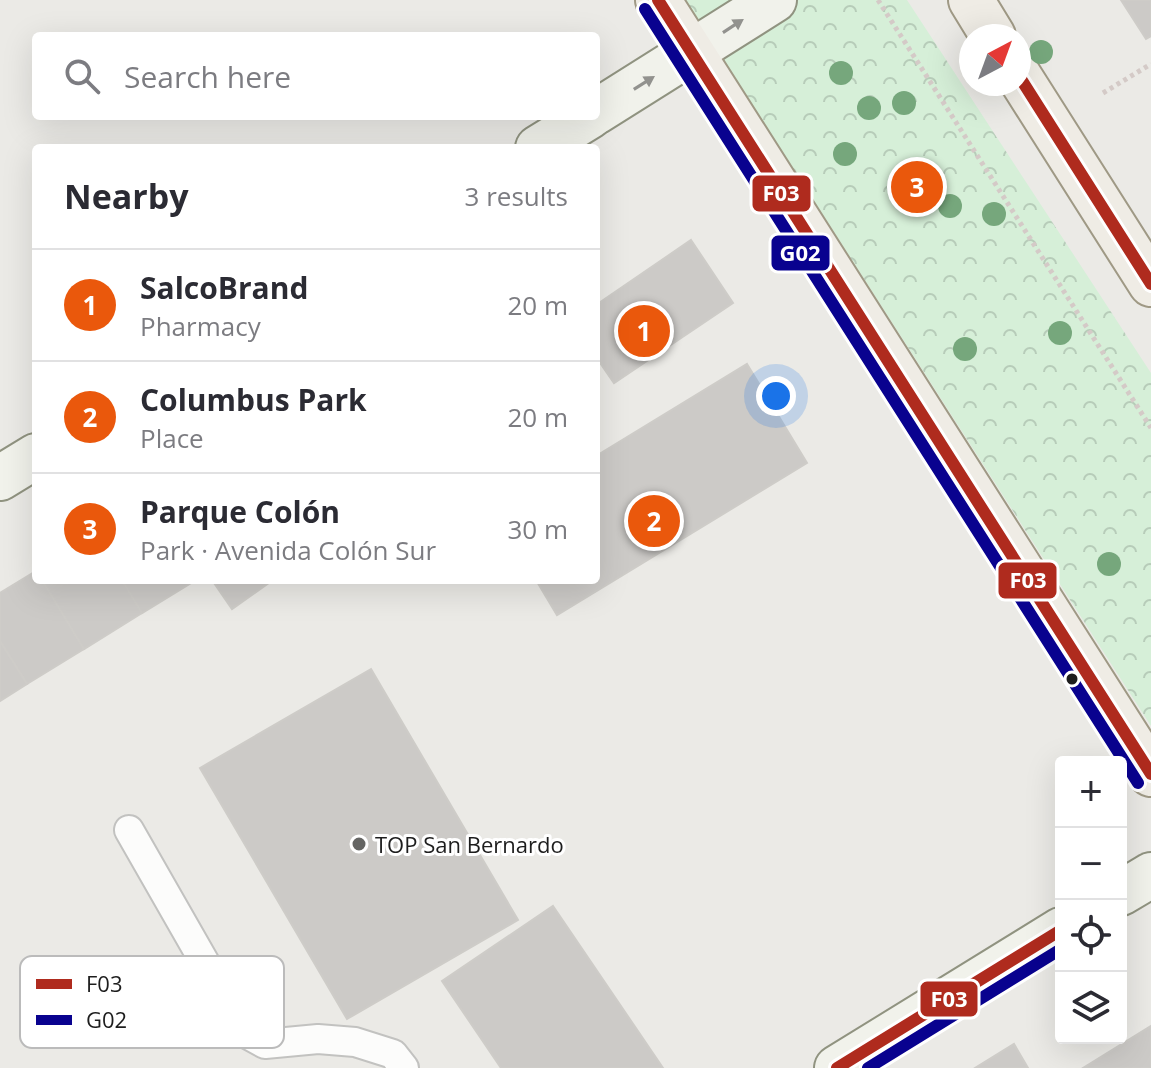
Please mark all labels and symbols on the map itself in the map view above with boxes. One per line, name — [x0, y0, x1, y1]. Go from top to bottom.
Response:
one-way arrow — [723, 19, 744, 34]
north arrow — [959, 24, 1031, 96]
one-way arrow — [633, 76, 655, 90]
pin: 3 — [891, 157, 943, 217]
line badge: F03 — [751, 174, 812, 213]
text: F03 — [762, 177, 800, 207]
line badge: G02 — [770, 234, 831, 272]
text: G02 — [779, 237, 821, 267]
pin: 1 — [618, 301, 670, 361]
your location — [756, 376, 796, 416]
pin: 2 — [628, 491, 680, 551]
line badge: F03 — [997, 561, 1058, 600]
text: F03 — [1009, 564, 1047, 594]
unlabelled marker — [1064, 671, 1080, 687]
place label: TOP San Bernardo — [375, 829, 564, 859]
marker: TOP San Bernardo — [350, 835, 368, 853]
legend — [20, 956, 284, 1048]
text: F03 — [86, 968, 123, 998]
line badge: F03 — [919, 980, 979, 1018]
text: F03 — [930, 983, 968, 1013]
text: G02 — [86, 1004, 127, 1034]

